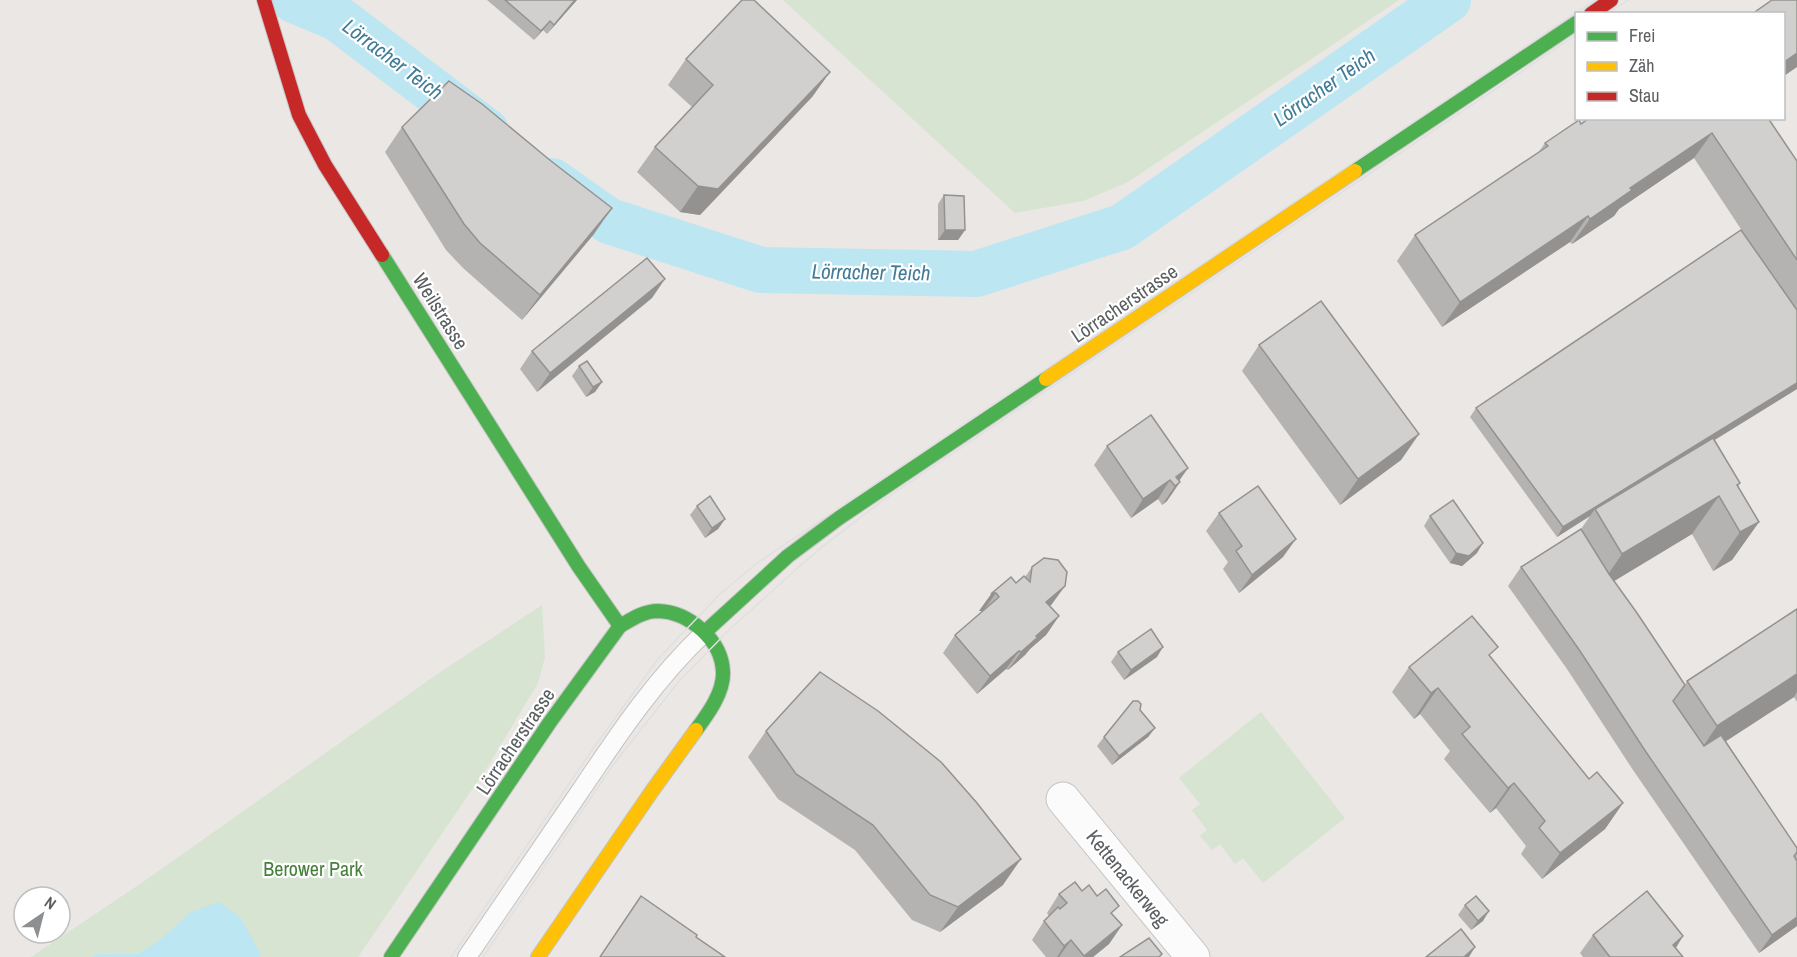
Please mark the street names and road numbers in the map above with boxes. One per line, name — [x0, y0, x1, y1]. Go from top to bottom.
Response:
street label: Lörracherstrasse — [1065, 257, 1183, 349]
street label: Weilstrasse — [407, 268, 475, 354]
street label: Lörracherstrasse — [469, 682, 561, 800]
street label: Kettenackerweg — [1081, 824, 1175, 932]

